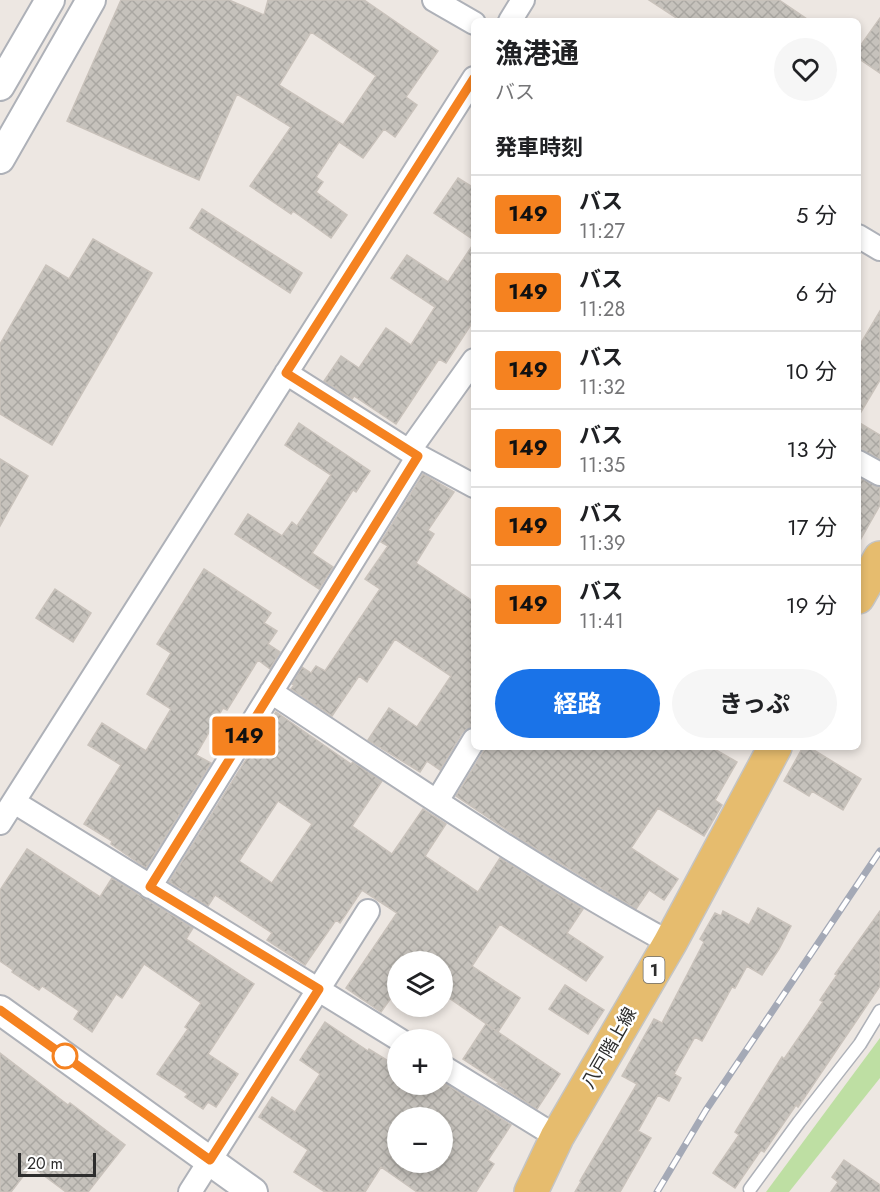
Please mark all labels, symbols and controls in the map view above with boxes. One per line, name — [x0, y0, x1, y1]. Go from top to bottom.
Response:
text: 漁港通 — [495, 33, 579, 74]
button: heart — [774, 38, 837, 101]
text: バス — [495, 78, 535, 107]
text: 発車時刻 — [495, 131, 583, 163]
text: バス — [579, 185, 623, 217]
text: 149 — [508, 199, 548, 229]
text: 5 分 — [796, 199, 837, 231]
text: 11:27 — [579, 217, 625, 246]
text: バス — [579, 263, 623, 295]
text: 149 — [508, 277, 548, 307]
text: 6 分 — [796, 277, 837, 309]
text: 11:28 — [579, 295, 625, 324]
text: バス — [579, 341, 623, 373]
text: 149 — [508, 355, 548, 385]
text: 10 分 — [785, 355, 837, 387]
text: 11:32 — [579, 373, 625, 402]
text: バス — [579, 419, 623, 451]
text: 149 — [508, 433, 548, 463]
text: 13 分 — [786, 433, 837, 465]
text: 11:35 — [579, 451, 625, 480]
text: バス — [579, 497, 623, 529]
text: 149 — [508, 511, 548, 541]
text: 17 分 — [787, 511, 837, 543]
text: 11:39 — [579, 529, 625, 558]
text: バス — [579, 575, 623, 607]
text: 149 — [508, 589, 548, 619]
text: 19 分 — [786, 589, 837, 621]
text: 11:41 — [579, 607, 624, 636]
button: 経路 — [495, 669, 660, 738]
button: きっぷ — [672, 669, 837, 738]
line badge: 149 — [210, 716, 278, 756]
text: 149 — [224, 721, 264, 751]
map controls — [387, 951, 453, 1173]
button: layers — [387, 951, 453, 1017]
road number: 1 — [644, 957, 664, 983]
street label: 八戸階上線 — [575, 1003, 643, 1093]
button: + — [387, 1029, 453, 1095]
unlabelled marker — [52, 1043, 78, 1069]
button: − — [387, 1107, 453, 1173]
scale bar — [18, 1150, 96, 1178]
text: 20 m — [27, 1152, 63, 1175]

